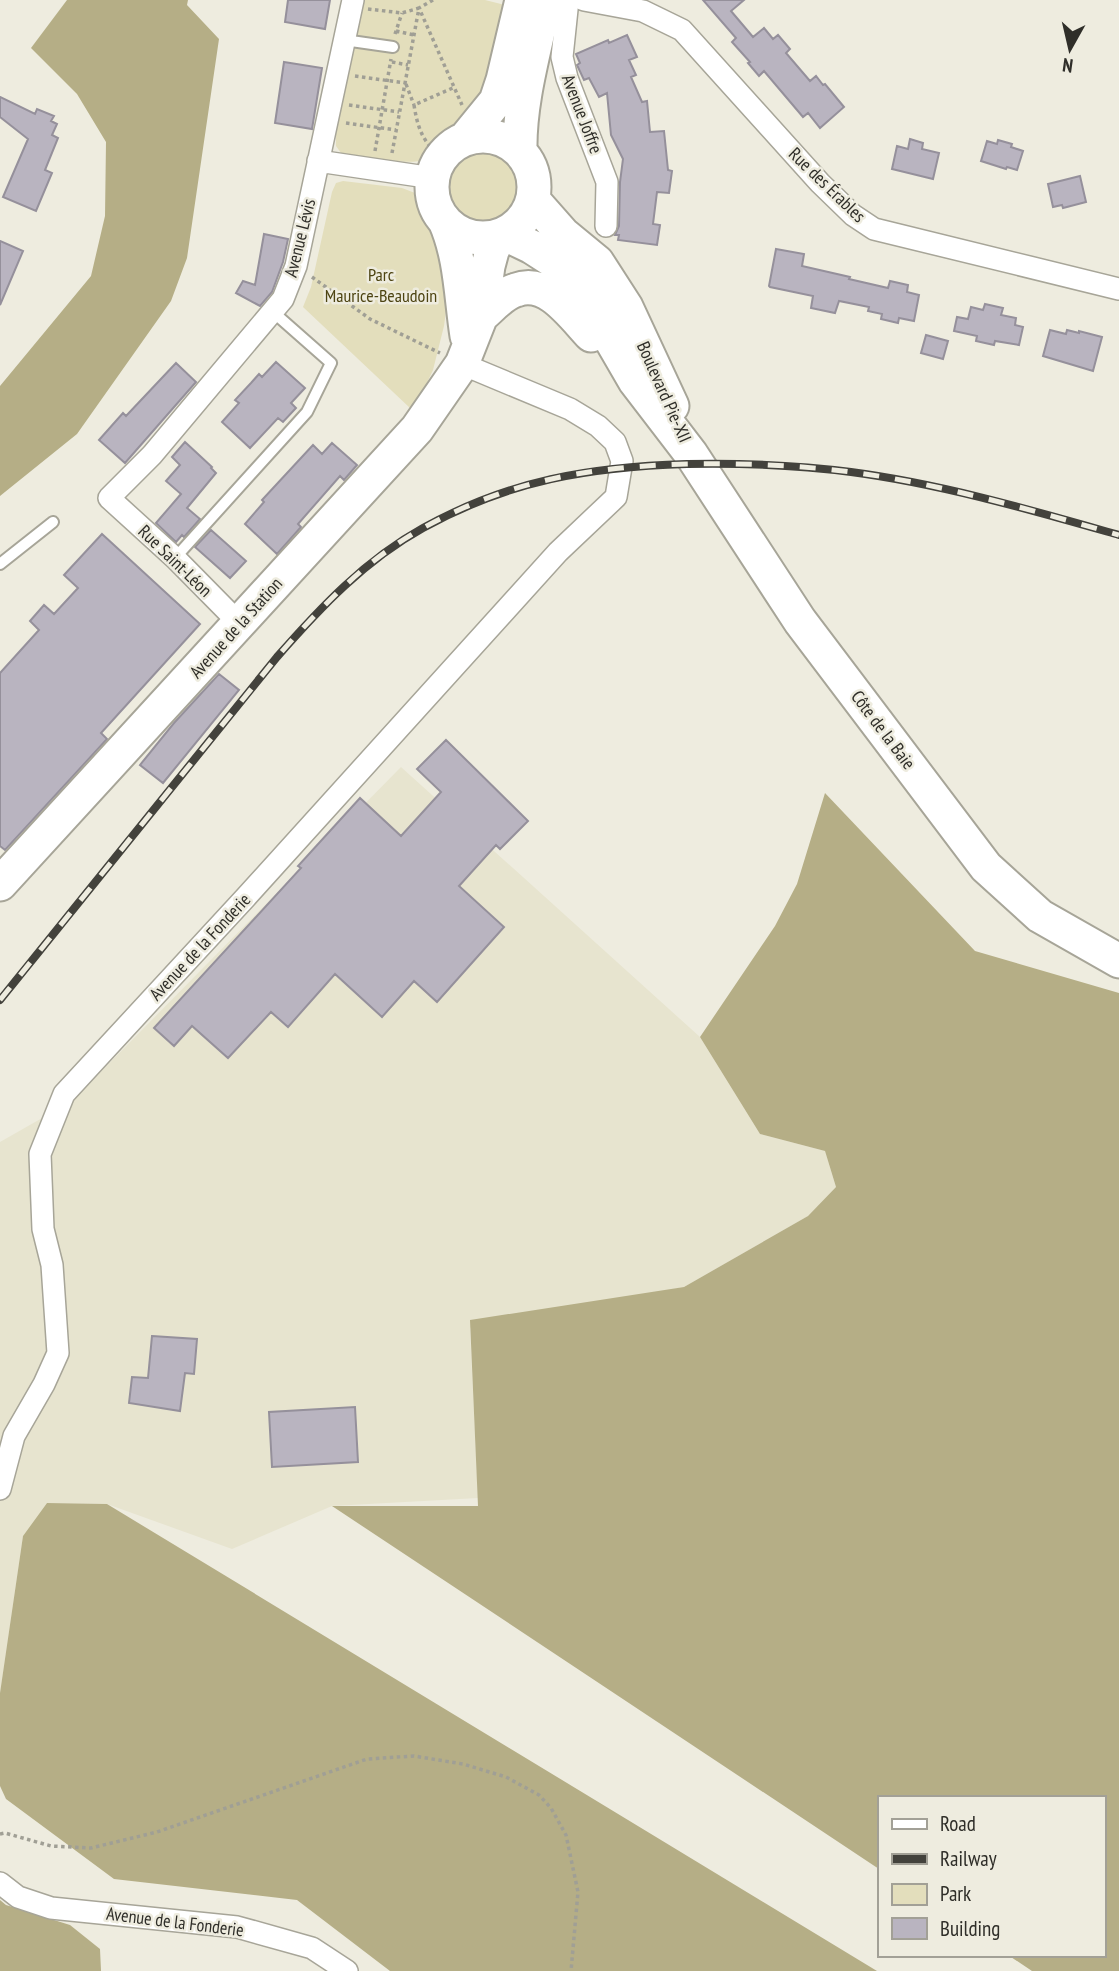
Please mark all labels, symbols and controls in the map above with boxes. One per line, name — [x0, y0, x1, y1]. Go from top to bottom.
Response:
north arrow — [1035, 14, 1105, 84]
text: N — [1061, 53, 1074, 78]
street label: Avenue Joffre — [557, 71, 608, 157]
street label: Rue des Érables — [784, 142, 871, 227]
street label: Avenue Lévis — [279, 196, 320, 280]
park label: Parc Maurice-Beaudoin — [325, 263, 437, 307]
street label: Boulevard Pie-XII — [632, 338, 697, 446]
street label: Rue Saint-Léon — [134, 520, 217, 602]
street label: Avenue de la Station — [184, 572, 287, 683]
street label: Côte de la Baie — [846, 686, 921, 774]
street label: Avenue de la Fonderie — [144, 888, 255, 1005]
legend — [878, 1796, 1105, 1957]
text: Road — [940, 1810, 976, 1837]
text: Railway — [940, 1845, 997, 1872]
text: Park — [940, 1880, 971, 1907]
street label: Avenue de la Fonderie — [105, 1902, 245, 1941]
text: Building — [940, 1915, 1000, 1942]

